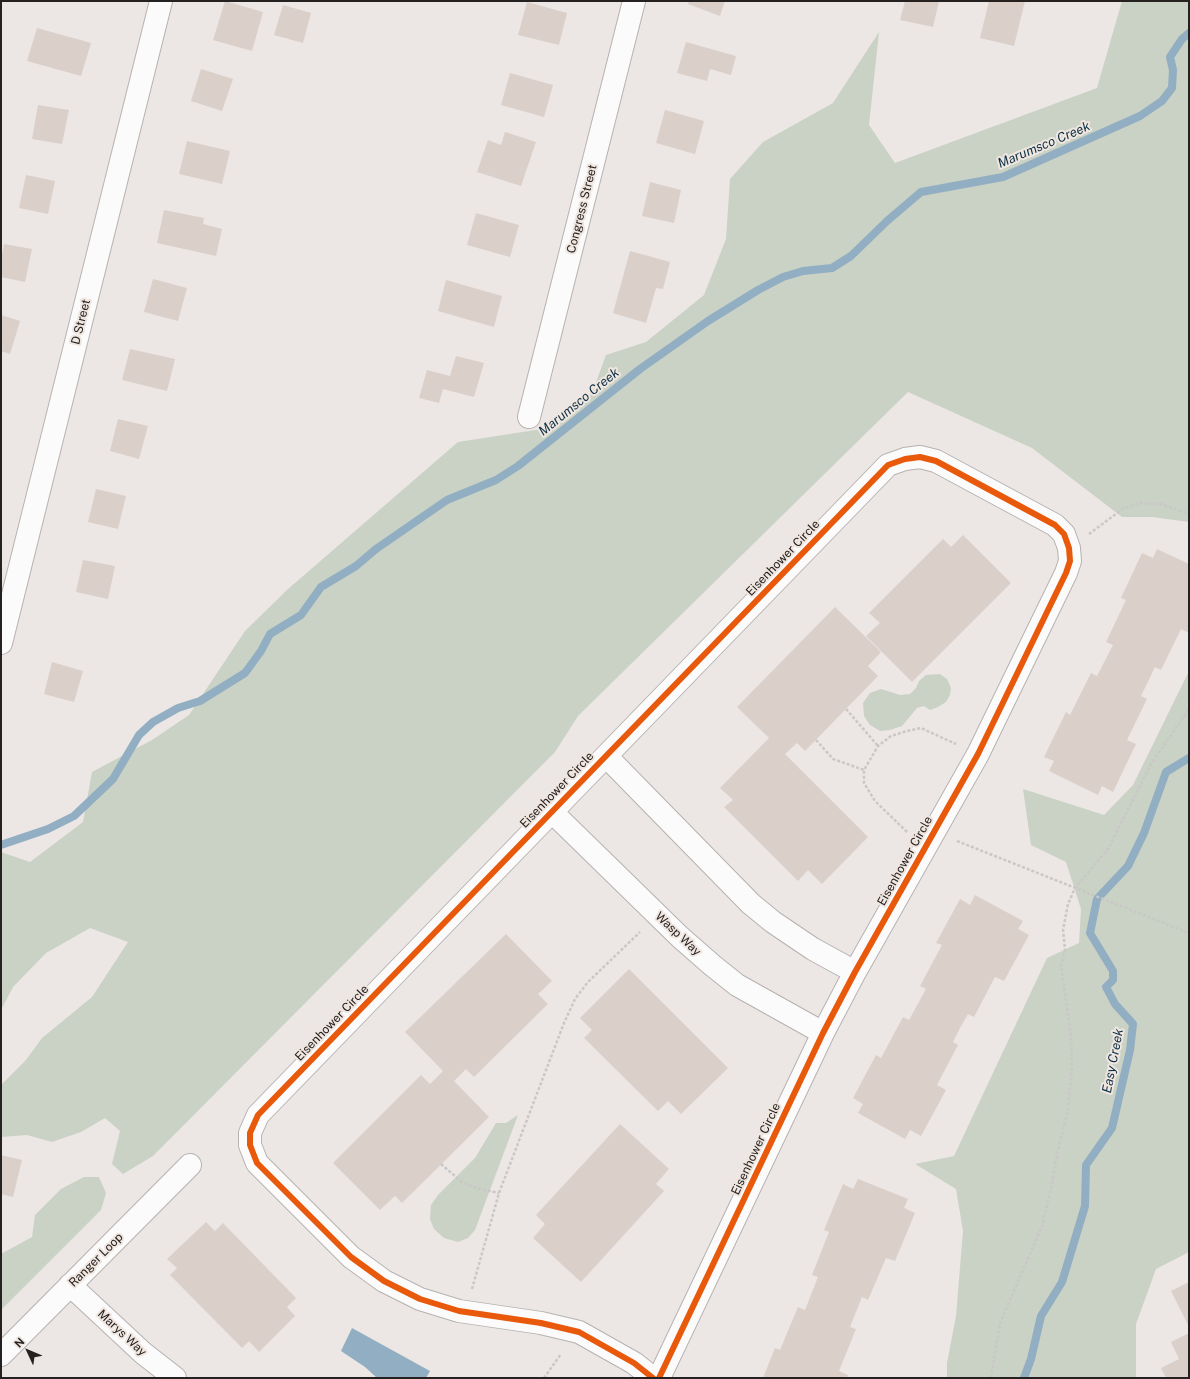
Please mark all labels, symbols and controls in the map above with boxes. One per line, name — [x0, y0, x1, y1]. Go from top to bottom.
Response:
water label: Marumsco Creek — [995, 119, 1093, 171]
street label: Congress Street — [564, 163, 600, 255]
street label: D Street — [68, 298, 94, 346]
water label: Marumsco Creek — [536, 365, 622, 439]
street label: Eisenhower Circle — [743, 517, 823, 599]
street label: Eisenhower Circle — [517, 749, 597, 831]
street label: Eisenhower Circle — [875, 814, 935, 908]
street label: Wasp Way — [652, 909, 704, 959]
street label: Eisenhower Circle — [292, 982, 372, 1064]
water label: Easy Creek — [1099, 1027, 1127, 1095]
street label: Eisenhower Circle — [728, 1101, 784, 1197]
street label: Ranger Loop — [66, 1230, 126, 1290]
street label: Marys Way — [95, 1307, 149, 1359]
north arrow — [8, 1331, 48, 1371]
text: N — [12, 1335, 27, 1350]

